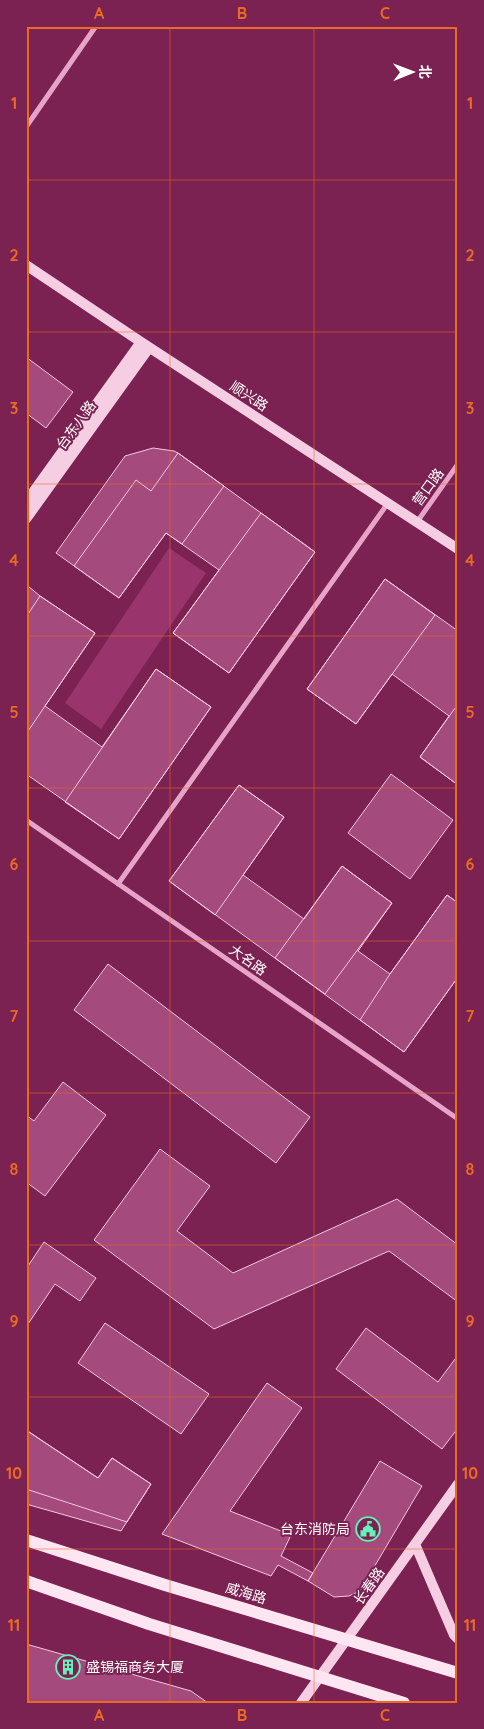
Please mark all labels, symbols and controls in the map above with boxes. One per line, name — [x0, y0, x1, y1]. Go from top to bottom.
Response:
text: A — [94, 3, 105, 23]
text: B — [237, 3, 247, 23]
text: C — [380, 3, 390, 23]
north arrow — [386, 48, 436, 98]
text: 北 — [416, 65, 434, 79]
text: 1 — [11, 93, 17, 113]
text: 1 — [467, 93, 473, 113]
text: 2 — [9, 245, 19, 265]
text: 2 — [465, 245, 475, 265]
street label: 顺兴路 — [226, 377, 272, 415]
street label: 台东八路 — [52, 397, 100, 453]
text: 3 — [10, 398, 18, 418]
text: 3 — [466, 398, 474, 418]
street label: 营口路 — [408, 465, 448, 509]
text: 4 — [9, 550, 19, 570]
text: 4 — [465, 550, 475, 570]
text: 5 — [9, 702, 19, 722]
text: 5 — [465, 702, 475, 722]
text: 6 — [10, 854, 19, 874]
text: 6 — [466, 854, 475, 874]
street label: 大名路 — [226, 941, 270, 979]
text: 7 — [10, 1006, 19, 1026]
text: 7 — [466, 1006, 475, 1026]
text: 8 — [10, 1159, 19, 1179]
text: 8 — [466, 1159, 475, 1179]
text: 9 — [9, 1311, 19, 1331]
text: 9 — [465, 1311, 475, 1331]
text: 10 — [6, 1463, 22, 1483]
text: 10 — [462, 1463, 478, 1483]
public building icon: 台东消防局 — [355, 1516, 381, 1542]
place label: 台东消防局 — [280, 1520, 350, 1538]
street label: 长春路 — [350, 1564, 388, 1608]
street label: 威海路 — [223, 1578, 269, 1608]
text: 11 — [8, 1615, 20, 1635]
text: 11 — [464, 1615, 476, 1635]
building icon: 盛锡福商务大厦 — [55, 1654, 81, 1680]
place label: 盛锡福商务大厦 — [86, 1658, 184, 1676]
text: A — [94, 1705, 105, 1725]
text: B — [237, 1705, 247, 1725]
text: C — [380, 1705, 390, 1725]

